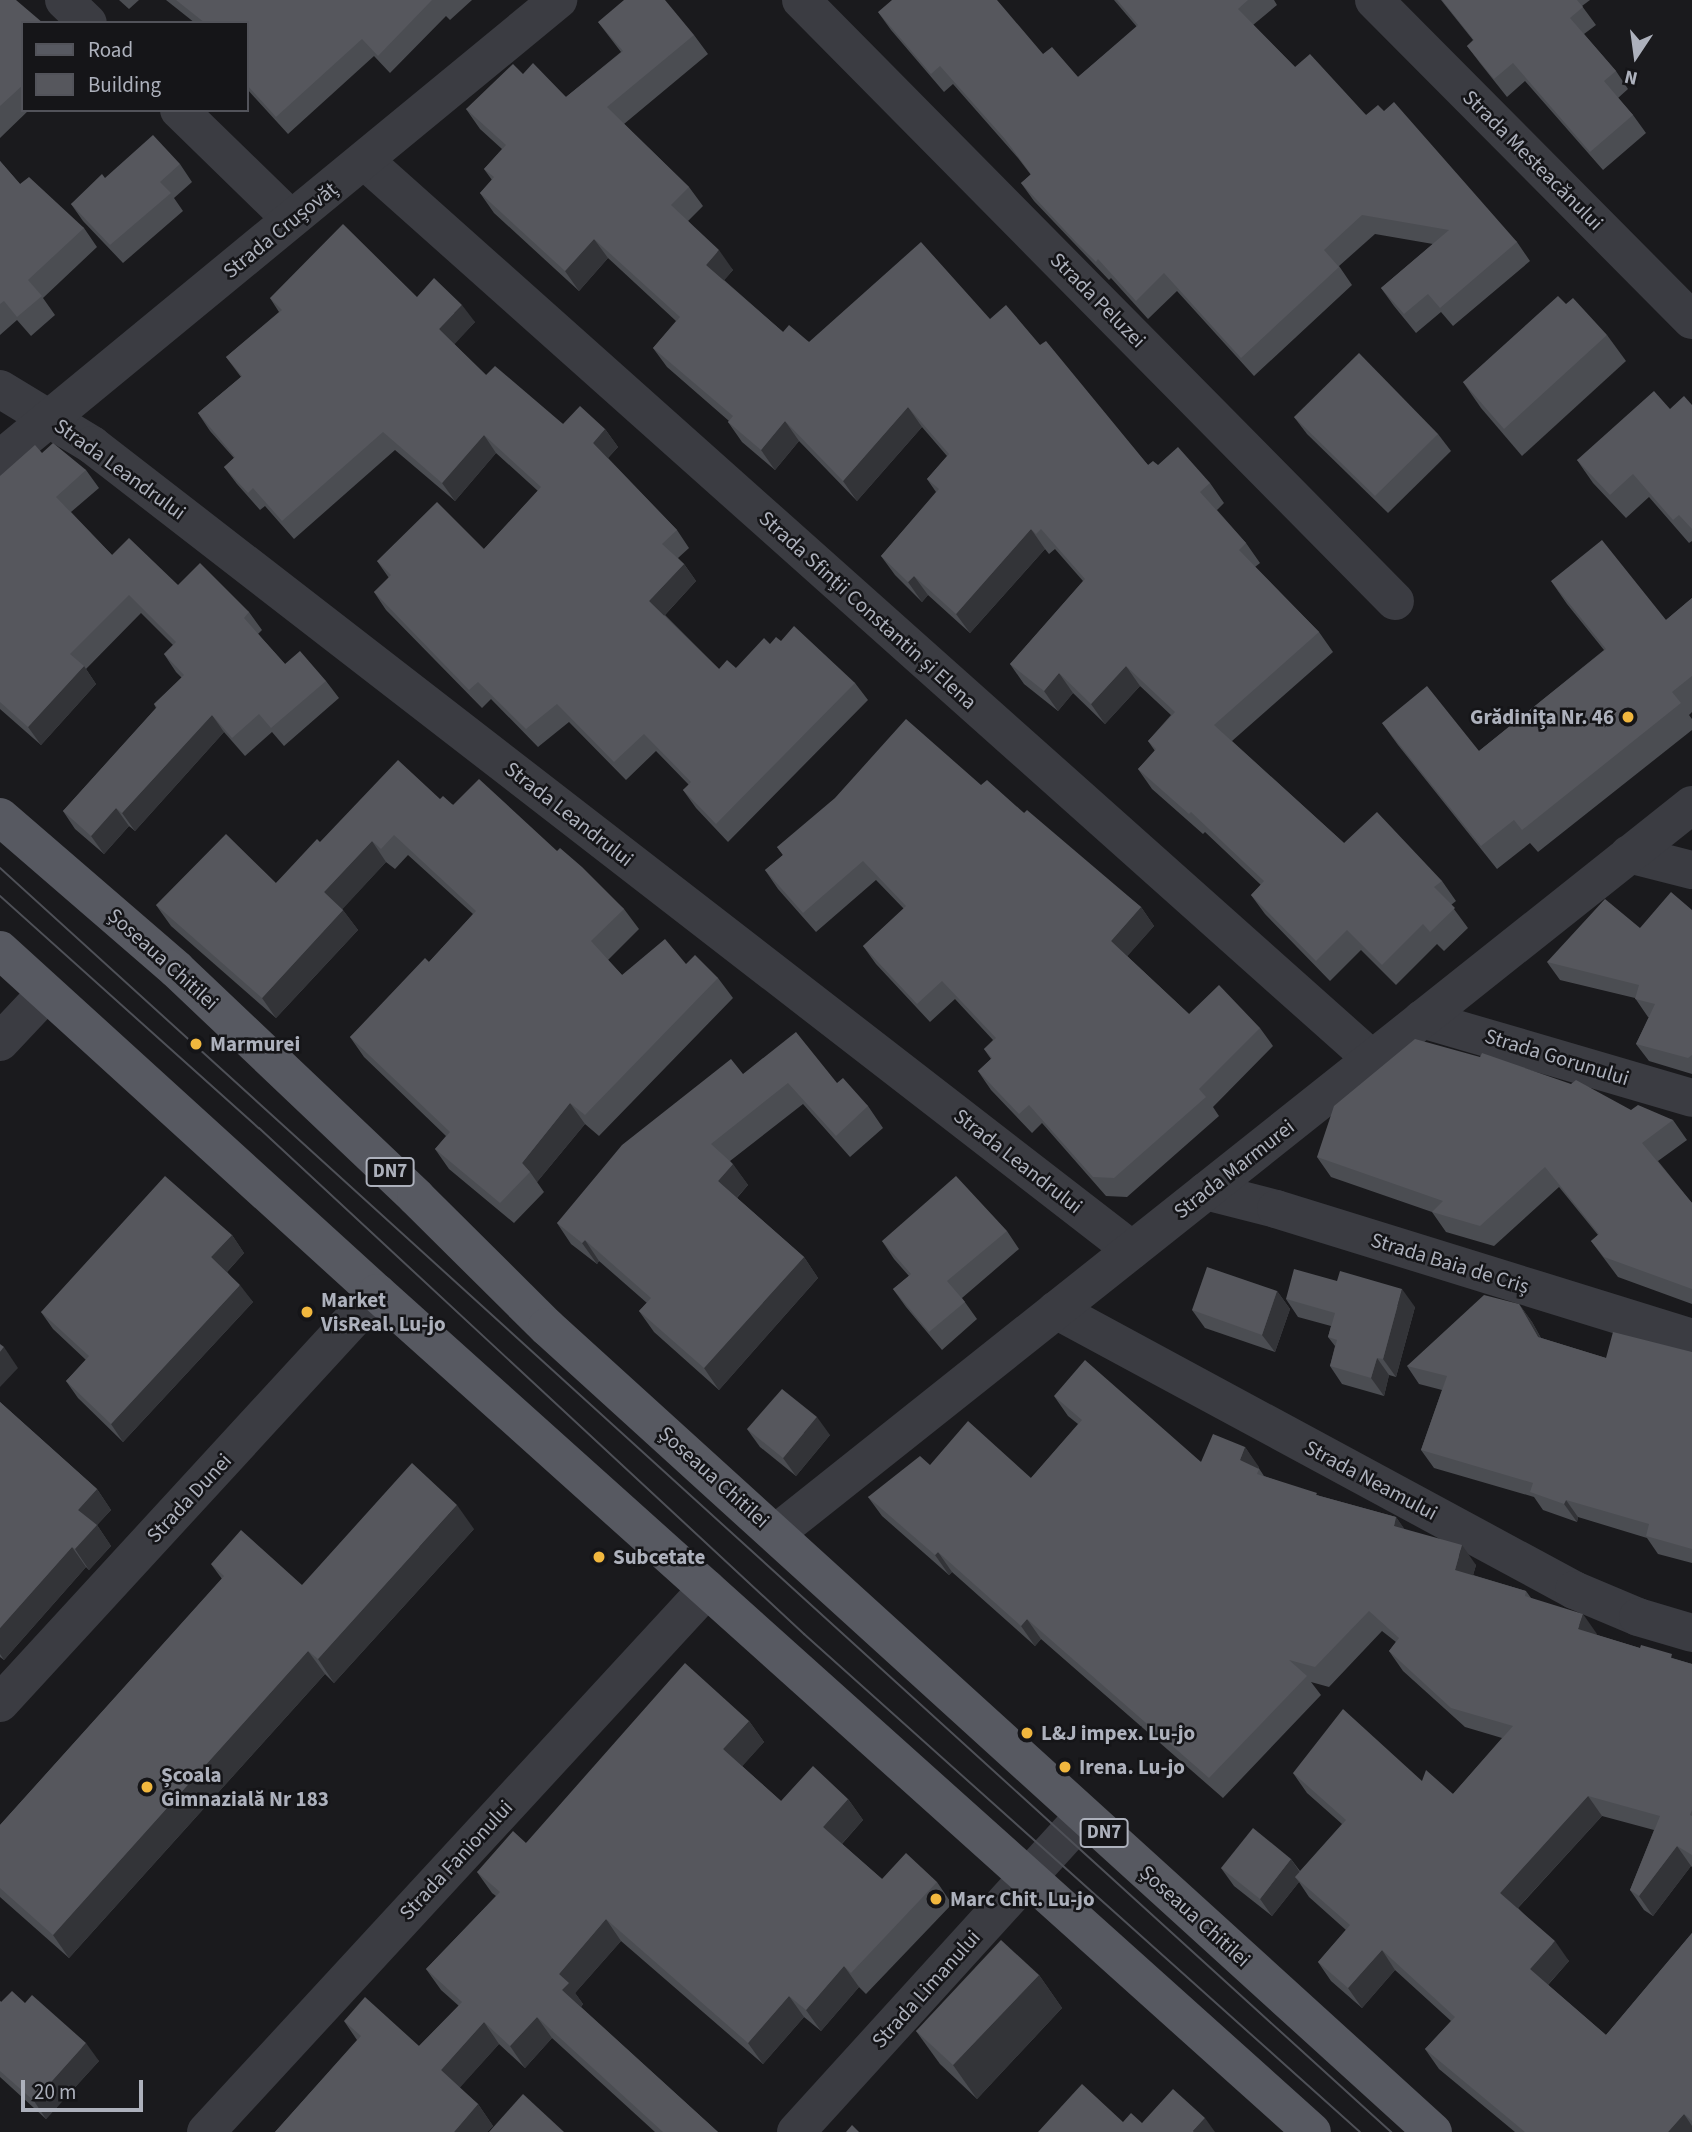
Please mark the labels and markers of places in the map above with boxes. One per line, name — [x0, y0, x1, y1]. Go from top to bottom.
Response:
place label: Grădinița Nr. 46 — [1470, 704, 1614, 730]
marker: Grădinița Nr. 46 — [1620, 709, 1636, 725]
place label: Marmurei — [210, 1031, 300, 1057]
marker: Marmurei — [188, 1036, 204, 1052]
place label: Market VisReal. Lu-jo — [321, 1287, 446, 1337]
marker: Market VisReal. Lu-jo — [299, 1304, 315, 1320]
place label: Subcetate — [613, 1544, 705, 1570]
marker: Subcetate — [591, 1549, 607, 1565]
place label: L&J impex. Lu-jo — [1041, 1720, 1195, 1746]
marker: L&J impex. Lu-jo — [1019, 1725, 1035, 1741]
place label: Irena. Lu-jo — [1079, 1754, 1185, 1780]
marker: Irena. Lu-jo — [1057, 1759, 1073, 1775]
place label: Școala Gimnazială Nr 183 — [161, 1762, 329, 1812]
marker: Școala Gimnazială Nr 183 — [139, 1779, 155, 1795]
place label: Marc Chit. Lu-jo — [950, 1886, 1095, 1912]
marker: Marc Chit. Lu-jo — [928, 1891, 944, 1907]

